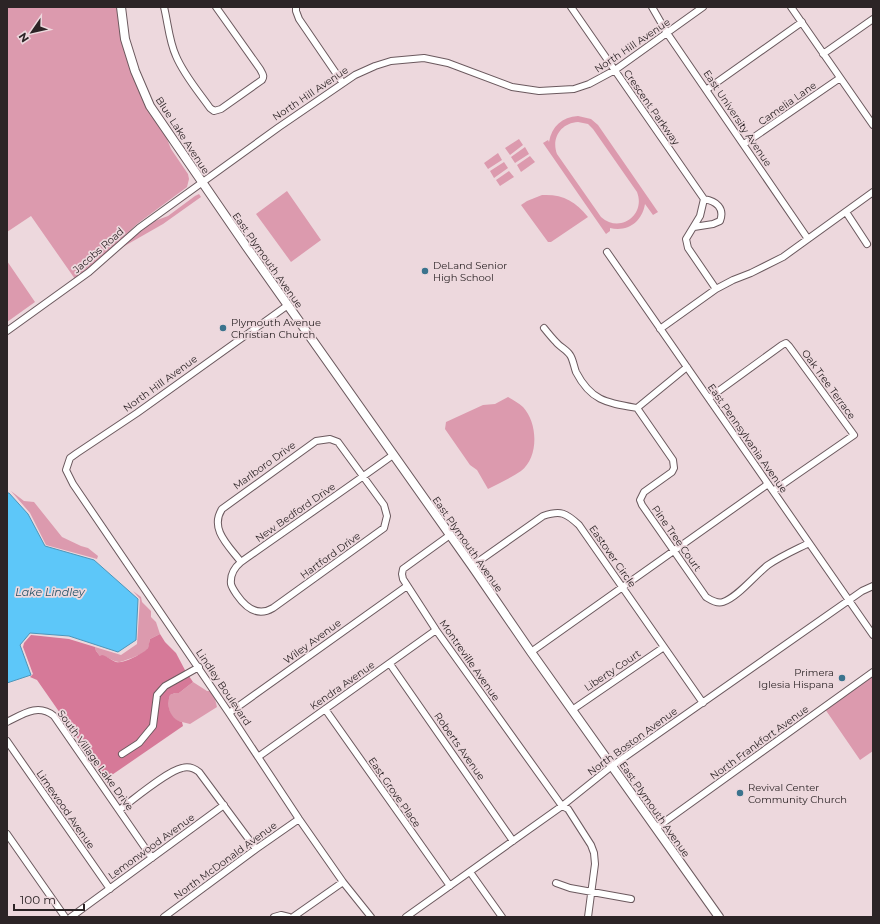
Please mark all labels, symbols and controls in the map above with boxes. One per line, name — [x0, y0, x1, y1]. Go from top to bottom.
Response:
north arrow — [12, 12, 52, 52]
street label: North Hill Avenue — [592, 15, 673, 76]
text: N — [15, 30, 32, 45]
street label: North Hill Avenue — [270, 63, 351, 124]
street label: Crescent Parkway — [621, 67, 683, 148]
street label: East University Avenue — [700, 68, 775, 169]
street label: Camelia Lane — [756, 79, 819, 128]
street label: Blue Lake Avenue — [153, 94, 212, 176]
street label: East Plymouth Avenue — [230, 210, 306, 311]
street label: Jacobs Road — [69, 225, 126, 277]
place label: DeLand Senior High School — [433, 259, 507, 284]
marker: DeLand Senior High School — [420, 266, 430, 276]
place label: Plymouth Avenue Christian Church — [231, 316, 321, 341]
marker: Plymouth Avenue Christian Church — [218, 323, 228, 333]
street label: Oak Tree Terrace — [799, 347, 858, 422]
street label: North Hill Avenue — [121, 352, 200, 415]
street label: East Pennsylvania Avenue — [705, 381, 790, 495]
street label: Marlboro Drive — [231, 438, 298, 492]
street label: New Bedford Drive — [253, 480, 338, 545]
street label: East Plymouth Avenue — [430, 494, 506, 595]
street label: Pine Tree Court — [649, 503, 704, 574]
street label: Eastover Circle — [586, 523, 639, 590]
street label: Hartford Drive — [298, 529, 363, 582]
water label: Lake Lindley — [15, 585, 86, 599]
street label: Wiley Avenue — [281, 616, 344, 667]
street label: Montreville Avenue — [437, 617, 503, 703]
street label: Lindley Boulevard — [193, 646, 254, 728]
street label: Liberty Court — [582, 647, 643, 694]
street label: Kendra Avenue — [307, 658, 377, 713]
place label: Primera Iglesia Hispana — [758, 666, 834, 691]
marker: Primera Iglesia Hispana — [837, 673, 847, 683]
street label: North Frankfort Avenue — [707, 702, 811, 783]
street label: North Boston Avenue — [585, 704, 680, 778]
street label: South Village Lake Drive — [55, 707, 136, 813]
street label: Roberts Avenue — [431, 710, 488, 783]
street label: East Grove Place — [365, 755, 424, 830]
street label: East Plymouth Avenue — [617, 759, 693, 860]
street label: Limewood Avenue — [33, 767, 98, 851]
place label: Revival Center Community Church — [748, 781, 847, 806]
marker: Revival Center Community Church — [735, 788, 745, 798]
street label: Lemonwood Avenue — [106, 811, 197, 882]
street label: North McDonald Avenue — [171, 819, 279, 902]
scale bar — [14, 886, 84, 912]
text: 100 m — [20, 892, 56, 907]

